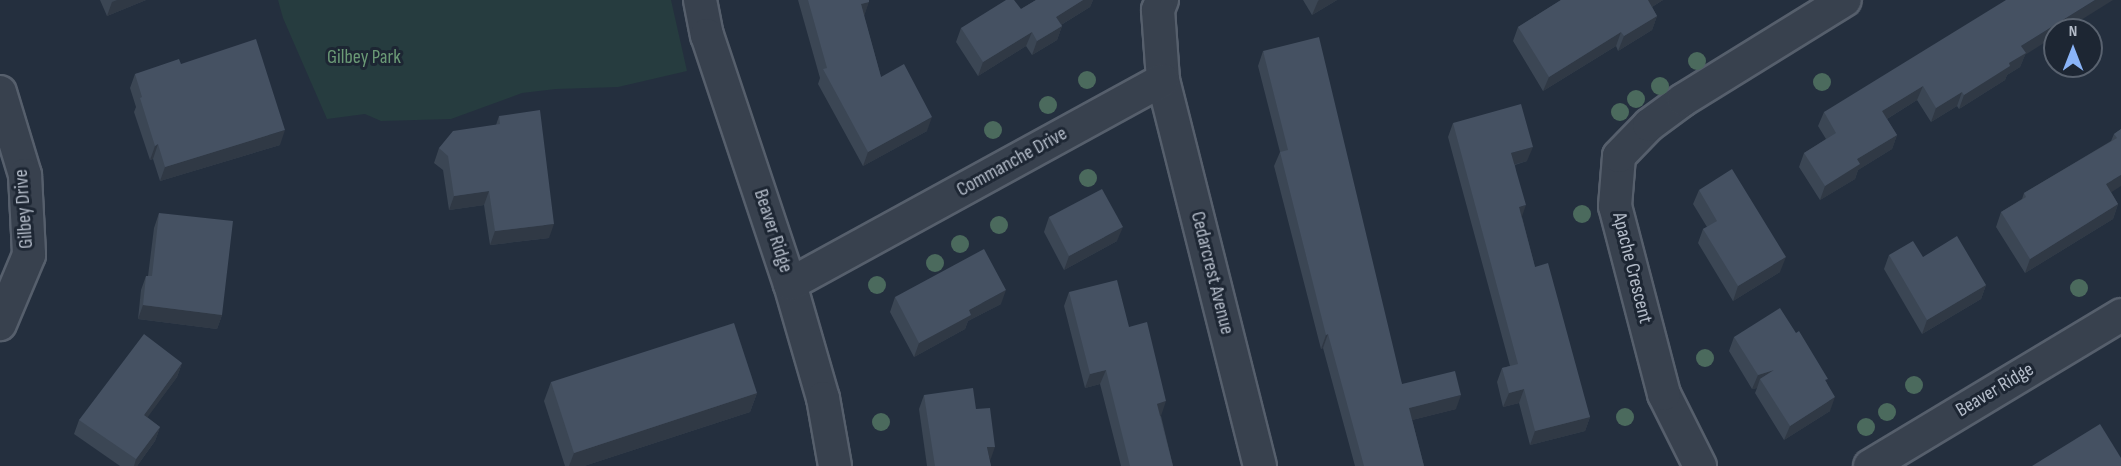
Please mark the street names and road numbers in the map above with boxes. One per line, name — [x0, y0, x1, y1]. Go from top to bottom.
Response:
street label: Commanche Drive — [953, 122, 1071, 202]
street label: Gilbey Drive — [9, 169, 39, 249]
street label: Beaver Ridge — [748, 186, 798, 276]
street label: Cedarcrest Avenue — [1185, 209, 1239, 337]
street label: Apache Crescent — [1607, 210, 1657, 326]
street label: Beaver Ridge — [1952, 357, 2038, 423]

